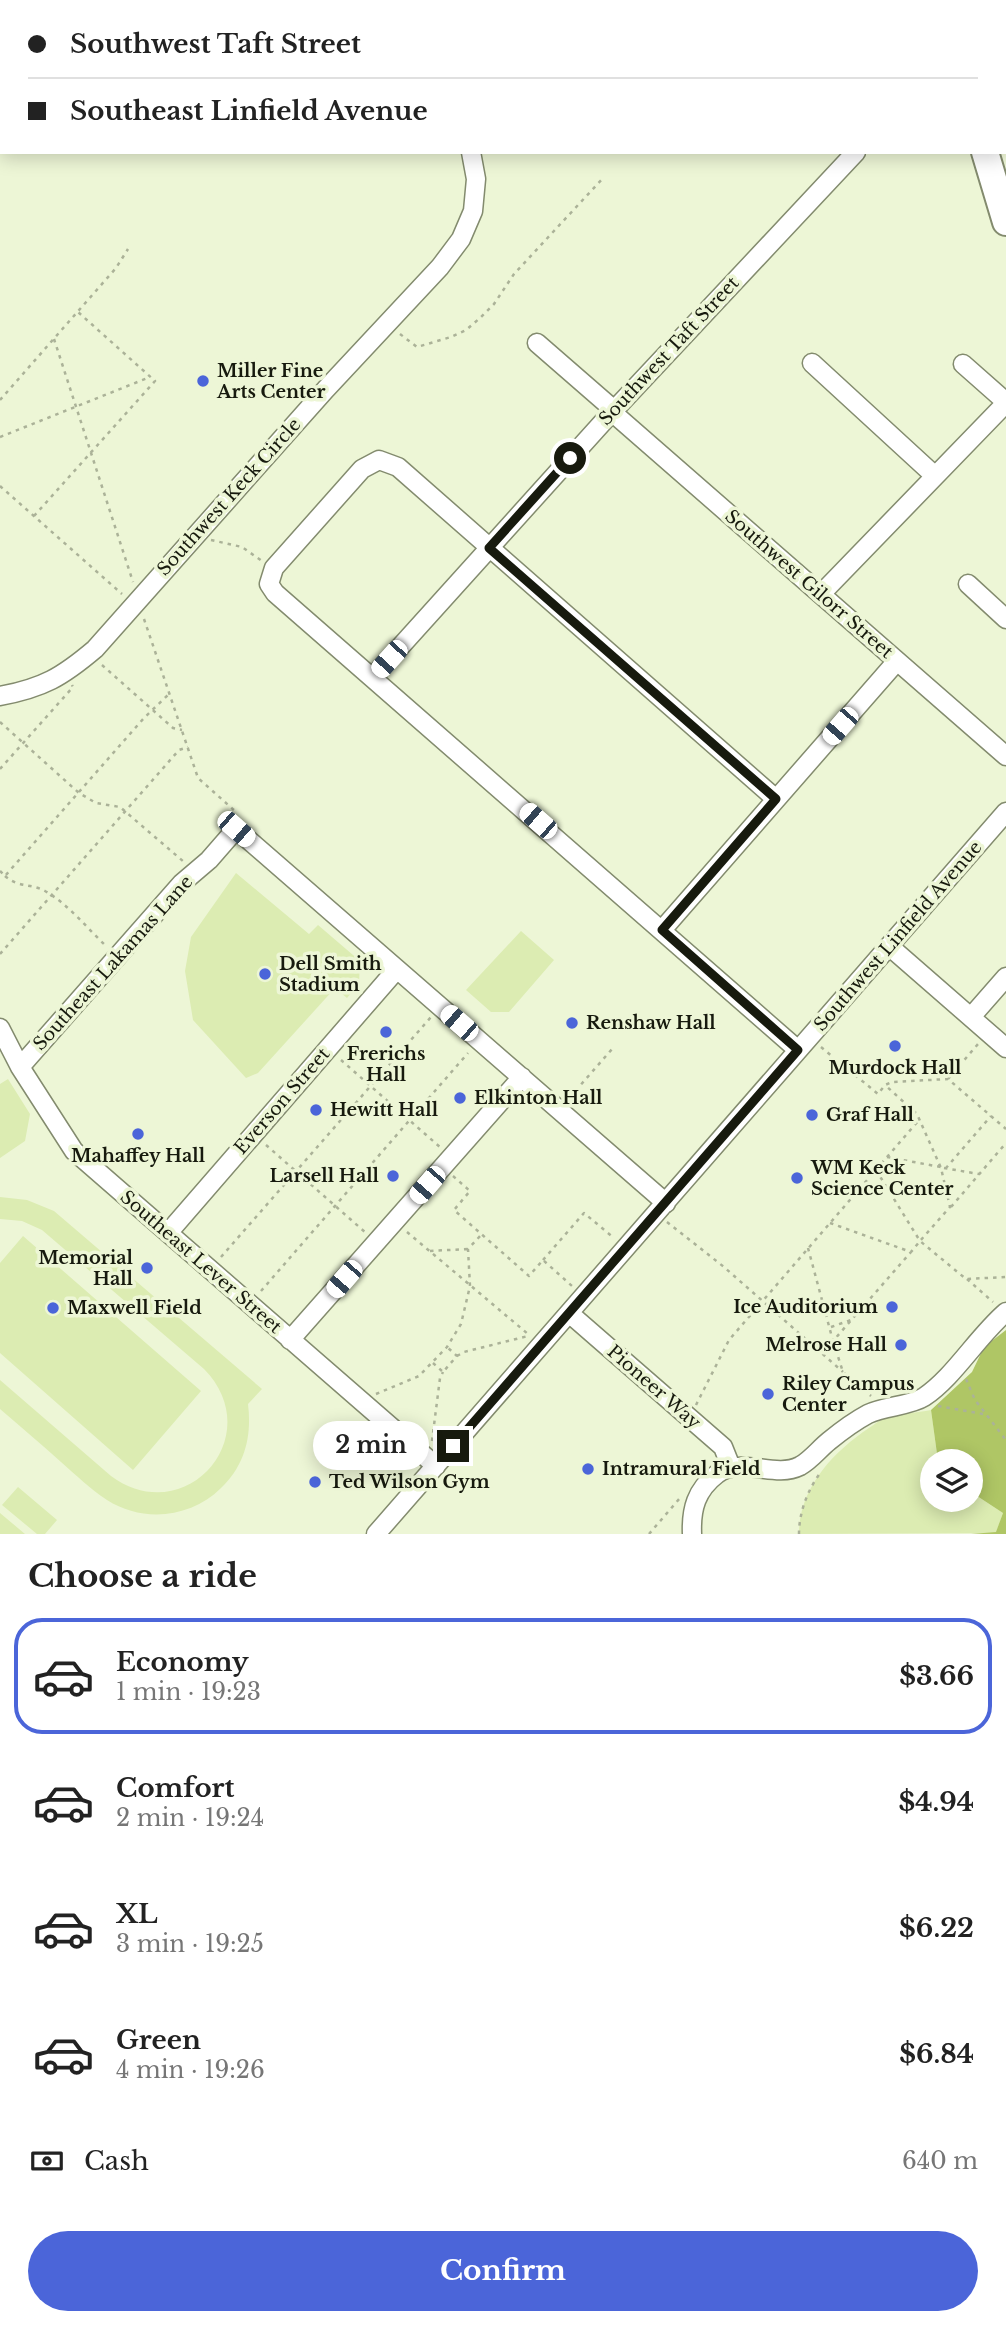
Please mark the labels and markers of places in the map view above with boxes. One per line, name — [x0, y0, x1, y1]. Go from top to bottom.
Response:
place label: Miller Fine Arts Center — [216, 360, 325, 403]
marker: Miller Fine Arts Center — [195, 373, 211, 389]
place label: Dell Smith Stadium — [279, 953, 382, 996]
marker: Dell Smith Stadium — [257, 966, 273, 982]
place label: Renshaw Hall — [586, 1012, 716, 1034]
marker: Renshaw Hall — [564, 1015, 580, 1031]
marker: Frerichs Hall — [378, 1024, 394, 1040]
marker: Murdock Hall — [887, 1038, 903, 1054]
place label: Frerichs Hall — [347, 1043, 425, 1086]
place label: Murdock Hall — [829, 1057, 962, 1079]
place label: Elkinton Hall — [474, 1087, 603, 1109]
marker: Elkinton Hall — [452, 1090, 468, 1106]
place label: Hewitt Hall — [330, 1099, 439, 1121]
marker: Hewitt Hall — [308, 1102, 324, 1118]
place label: Graf Hall — [826, 1104, 915, 1126]
marker: Graf Hall — [804, 1107, 820, 1123]
marker: Mahaffey Hall — [130, 1126, 146, 1142]
place label: Mahaffey Hall — [71, 1145, 206, 1167]
place label: WM Keck Science Center — [810, 1157, 954, 1200]
place label: Larsell Hall — [270, 1165, 380, 1187]
marker: Larsell Hall — [385, 1168, 401, 1184]
marker: WM Keck Science Center — [789, 1170, 805, 1186]
place label: Memorial Hall — [38, 1247, 134, 1290]
marker: Memorial Hall — [139, 1260, 155, 1276]
place label: Ice Auditorium — [733, 1296, 878, 1318]
place label: Maxwell Field — [67, 1297, 202, 1319]
marker: Ice Auditorium — [884, 1299, 900, 1315]
marker: Maxwell Field — [45, 1300, 61, 1316]
place label: Melrose Hall — [765, 1334, 888, 1356]
marker: Melrose Hall — [893, 1337, 909, 1353]
place label: Riley Campus Center — [782, 1373, 914, 1416]
marker: Riley Campus Center — [760, 1386, 776, 1402]
place label: Intramural Field — [602, 1458, 761, 1480]
marker: Intramural Field — [580, 1461, 596, 1477]
place label: Ted Wilson Gym — [329, 1471, 490, 1493]
marker: Ted Wilson Gym — [307, 1474, 323, 1490]

